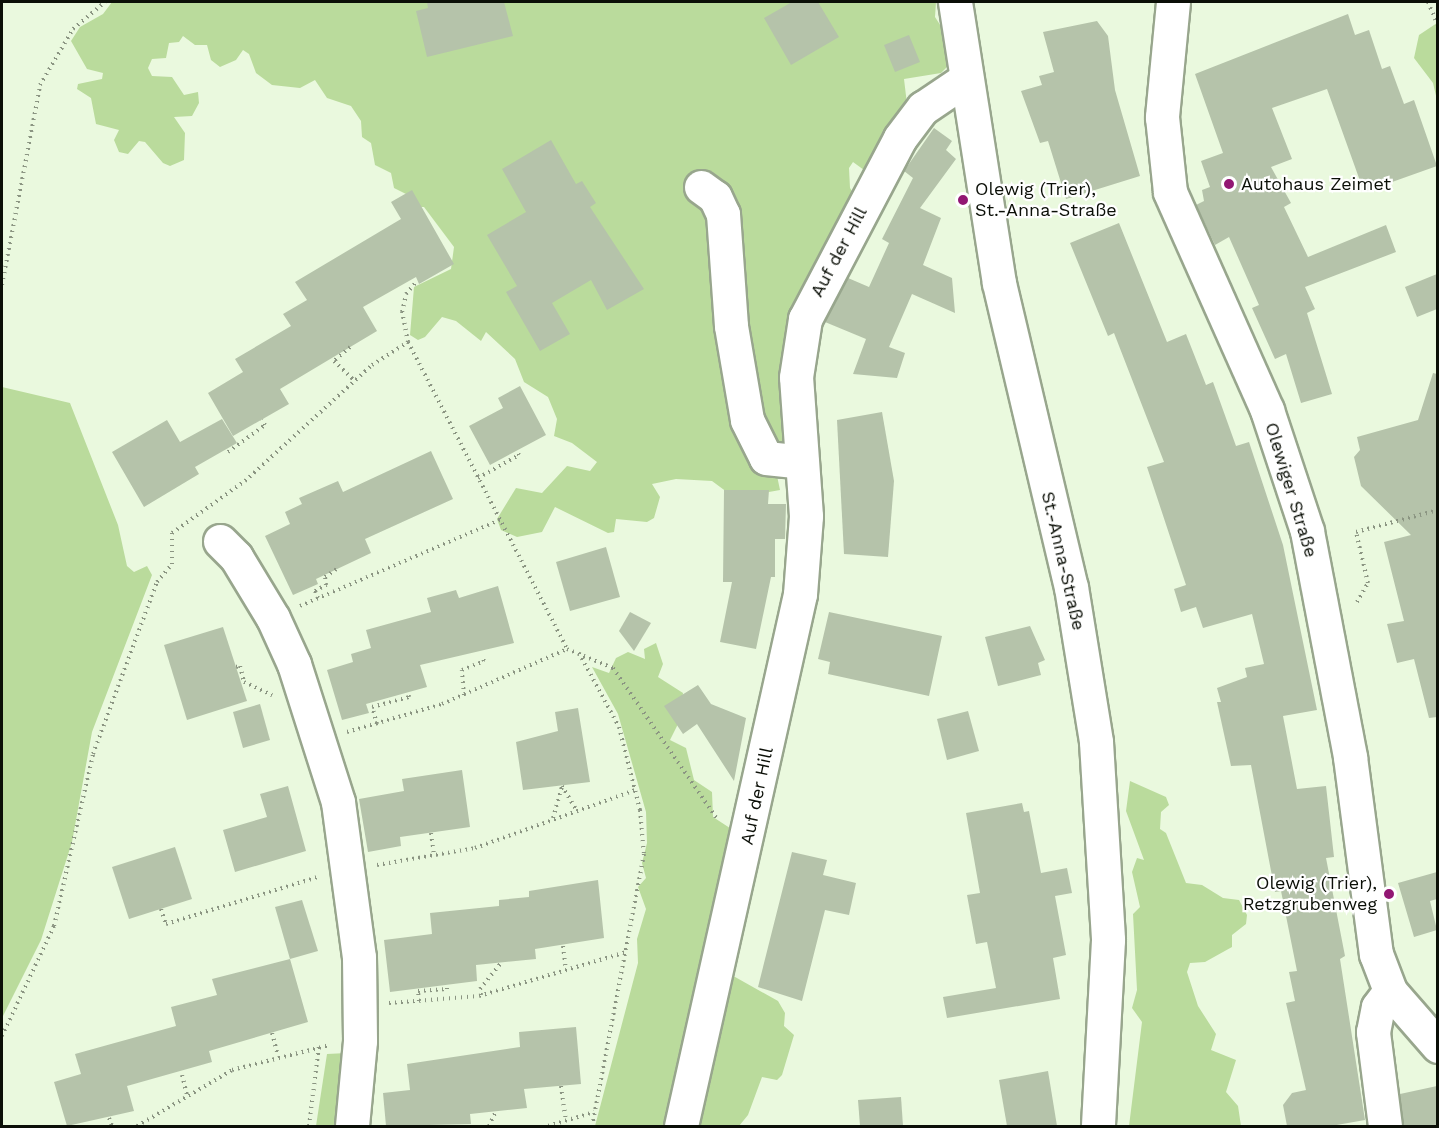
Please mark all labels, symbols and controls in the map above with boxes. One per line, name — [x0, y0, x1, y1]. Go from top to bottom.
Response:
place label: Autohaus Zeimet — [1241, 173, 1391, 195]
marker: Autohaus Zeimet — [1222, 177, 1236, 191]
place label: Olewig (Trier), St.-Anna-Straße — [975, 179, 1117, 222]
marker: Olewig (Trier), St.-Anna-Straße — [956, 193, 970, 207]
street label: Auf der Hill — [806, 203, 872, 301]
street label: Olewiger Straße — [1260, 420, 1322, 560]
street label: St.-Anna-Straße — [1037, 490, 1089, 632]
street label: Auf der Hill — [736, 745, 778, 847]
place label: Olewig (Trier), Retzgrubenweg — [1243, 873, 1377, 916]
marker: Olewig (Trier), Retzgrubenweg — [1382, 887, 1396, 901]

